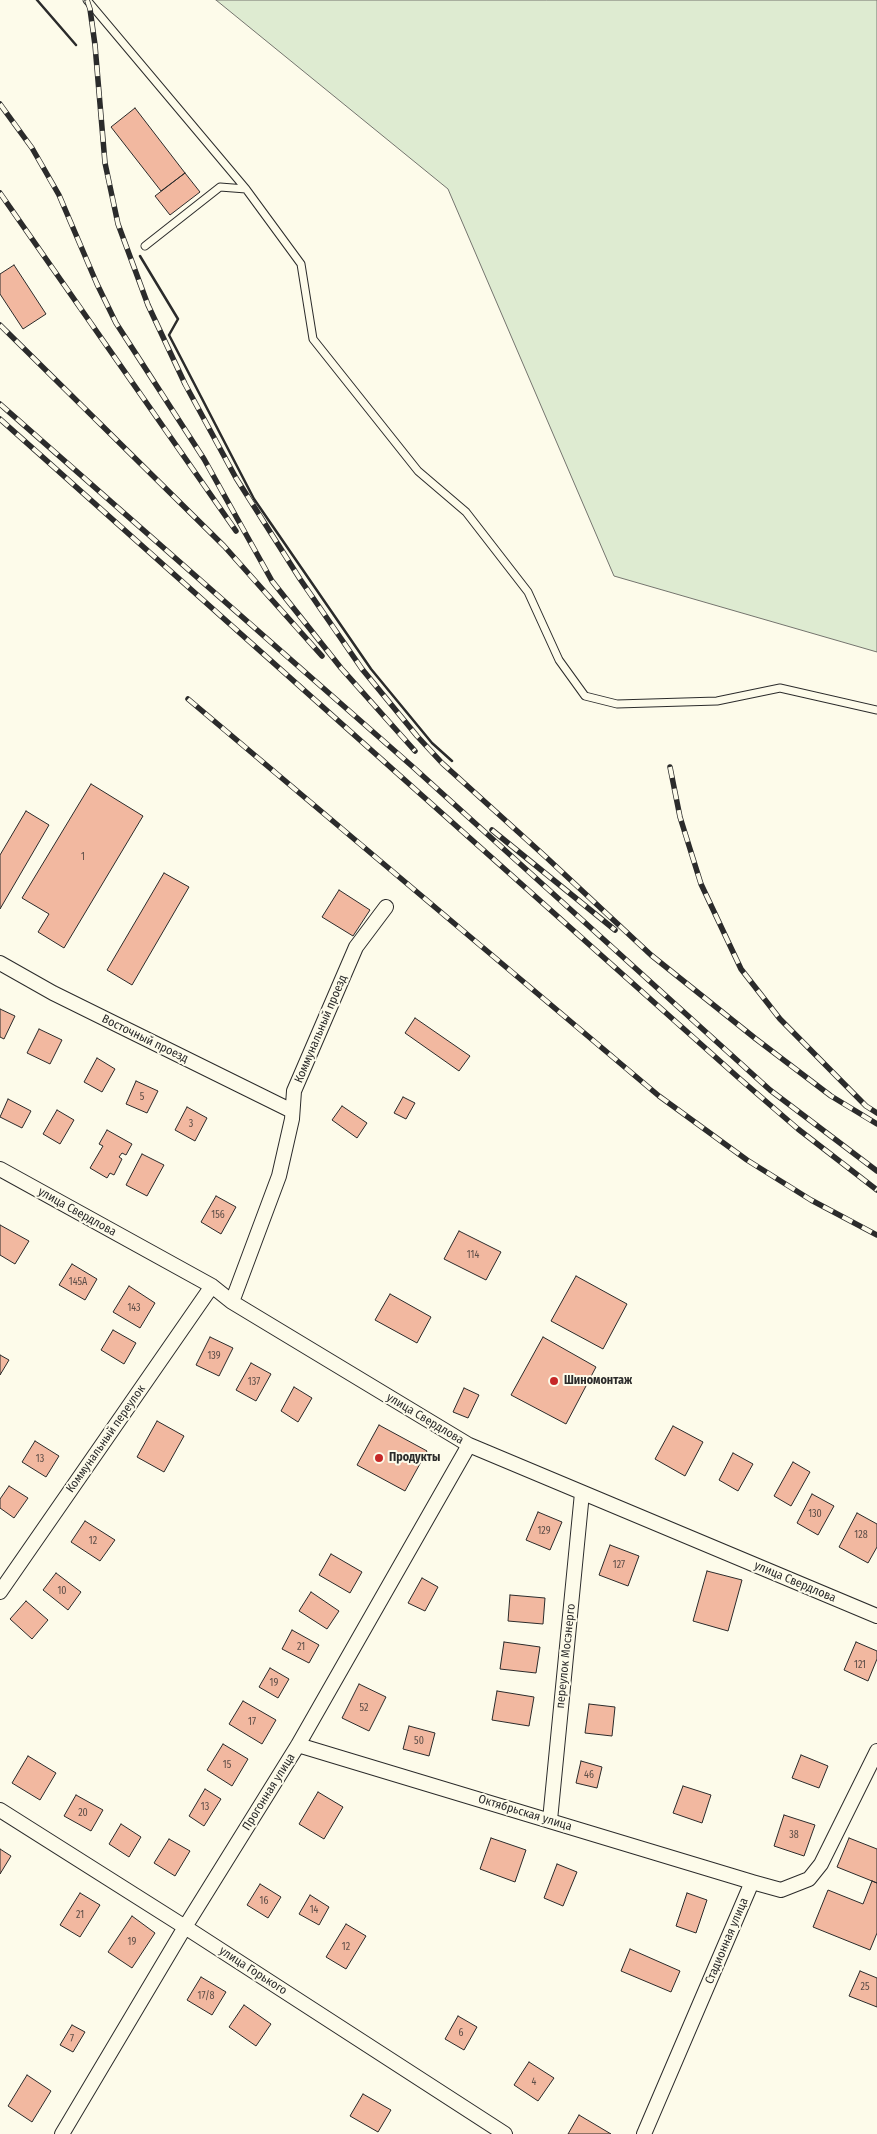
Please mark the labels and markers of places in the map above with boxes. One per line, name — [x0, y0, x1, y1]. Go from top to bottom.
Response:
place label: Шиномонтаж — [564, 1374, 632, 1388]
marker: Шиномонтаж — [548, 1375, 560, 1387]
place label: Продукты — [389, 1451, 440, 1465]
marker: Продукты — [373, 1452, 385, 1464]

